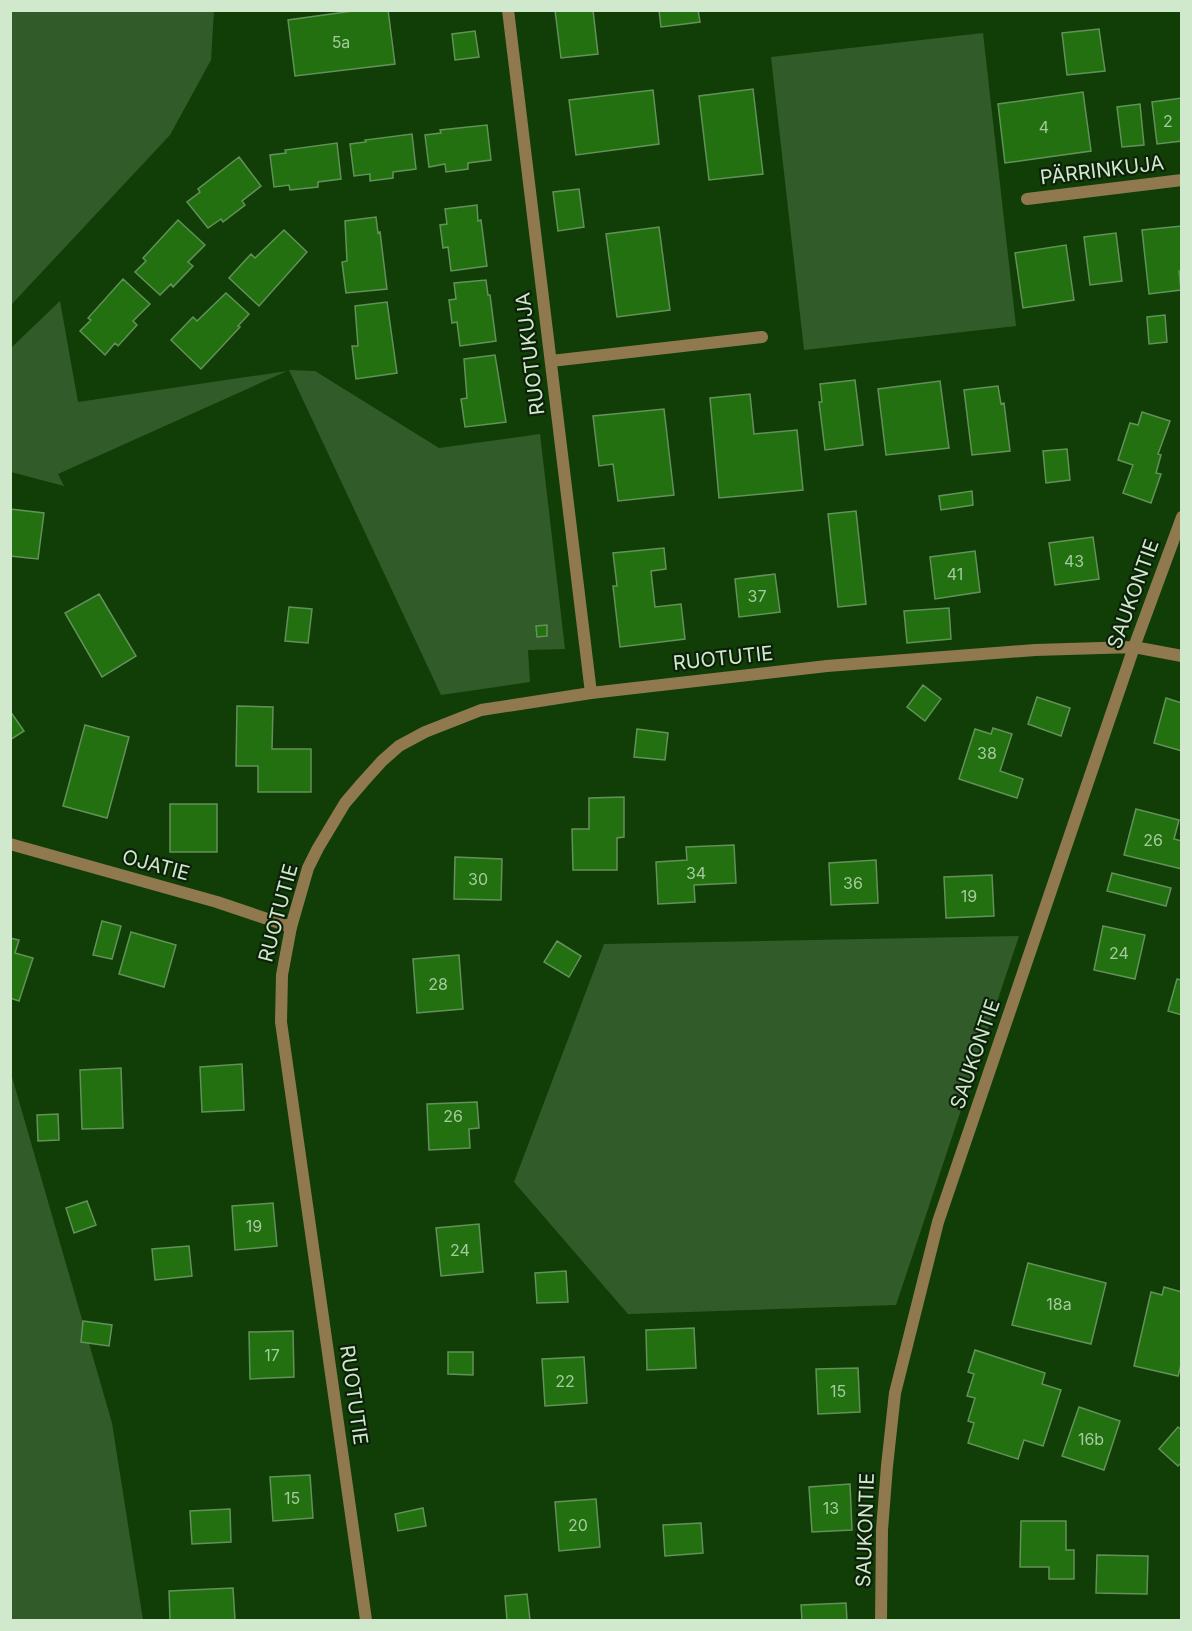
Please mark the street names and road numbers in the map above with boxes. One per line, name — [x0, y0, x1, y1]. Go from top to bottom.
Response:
street label: PÄRRINKUJA — [1039, 150, 1165, 189]
street label: RUOTUKUJA — [511, 291, 549, 417]
street label: SAUKONTIE — [1102, 536, 1164, 652]
street label: RUOTUTIE — [672, 641, 774, 675]
street label: OJATIE — [120, 845, 192, 885]
street label: RUOTUTIE — [253, 861, 303, 965]
street label: SAUKONTIE — [945, 996, 1005, 1112]
street label: RUOTUTIE — [335, 1344, 373, 1446]
street label: SAUKONTIE — [851, 1472, 879, 1588]

